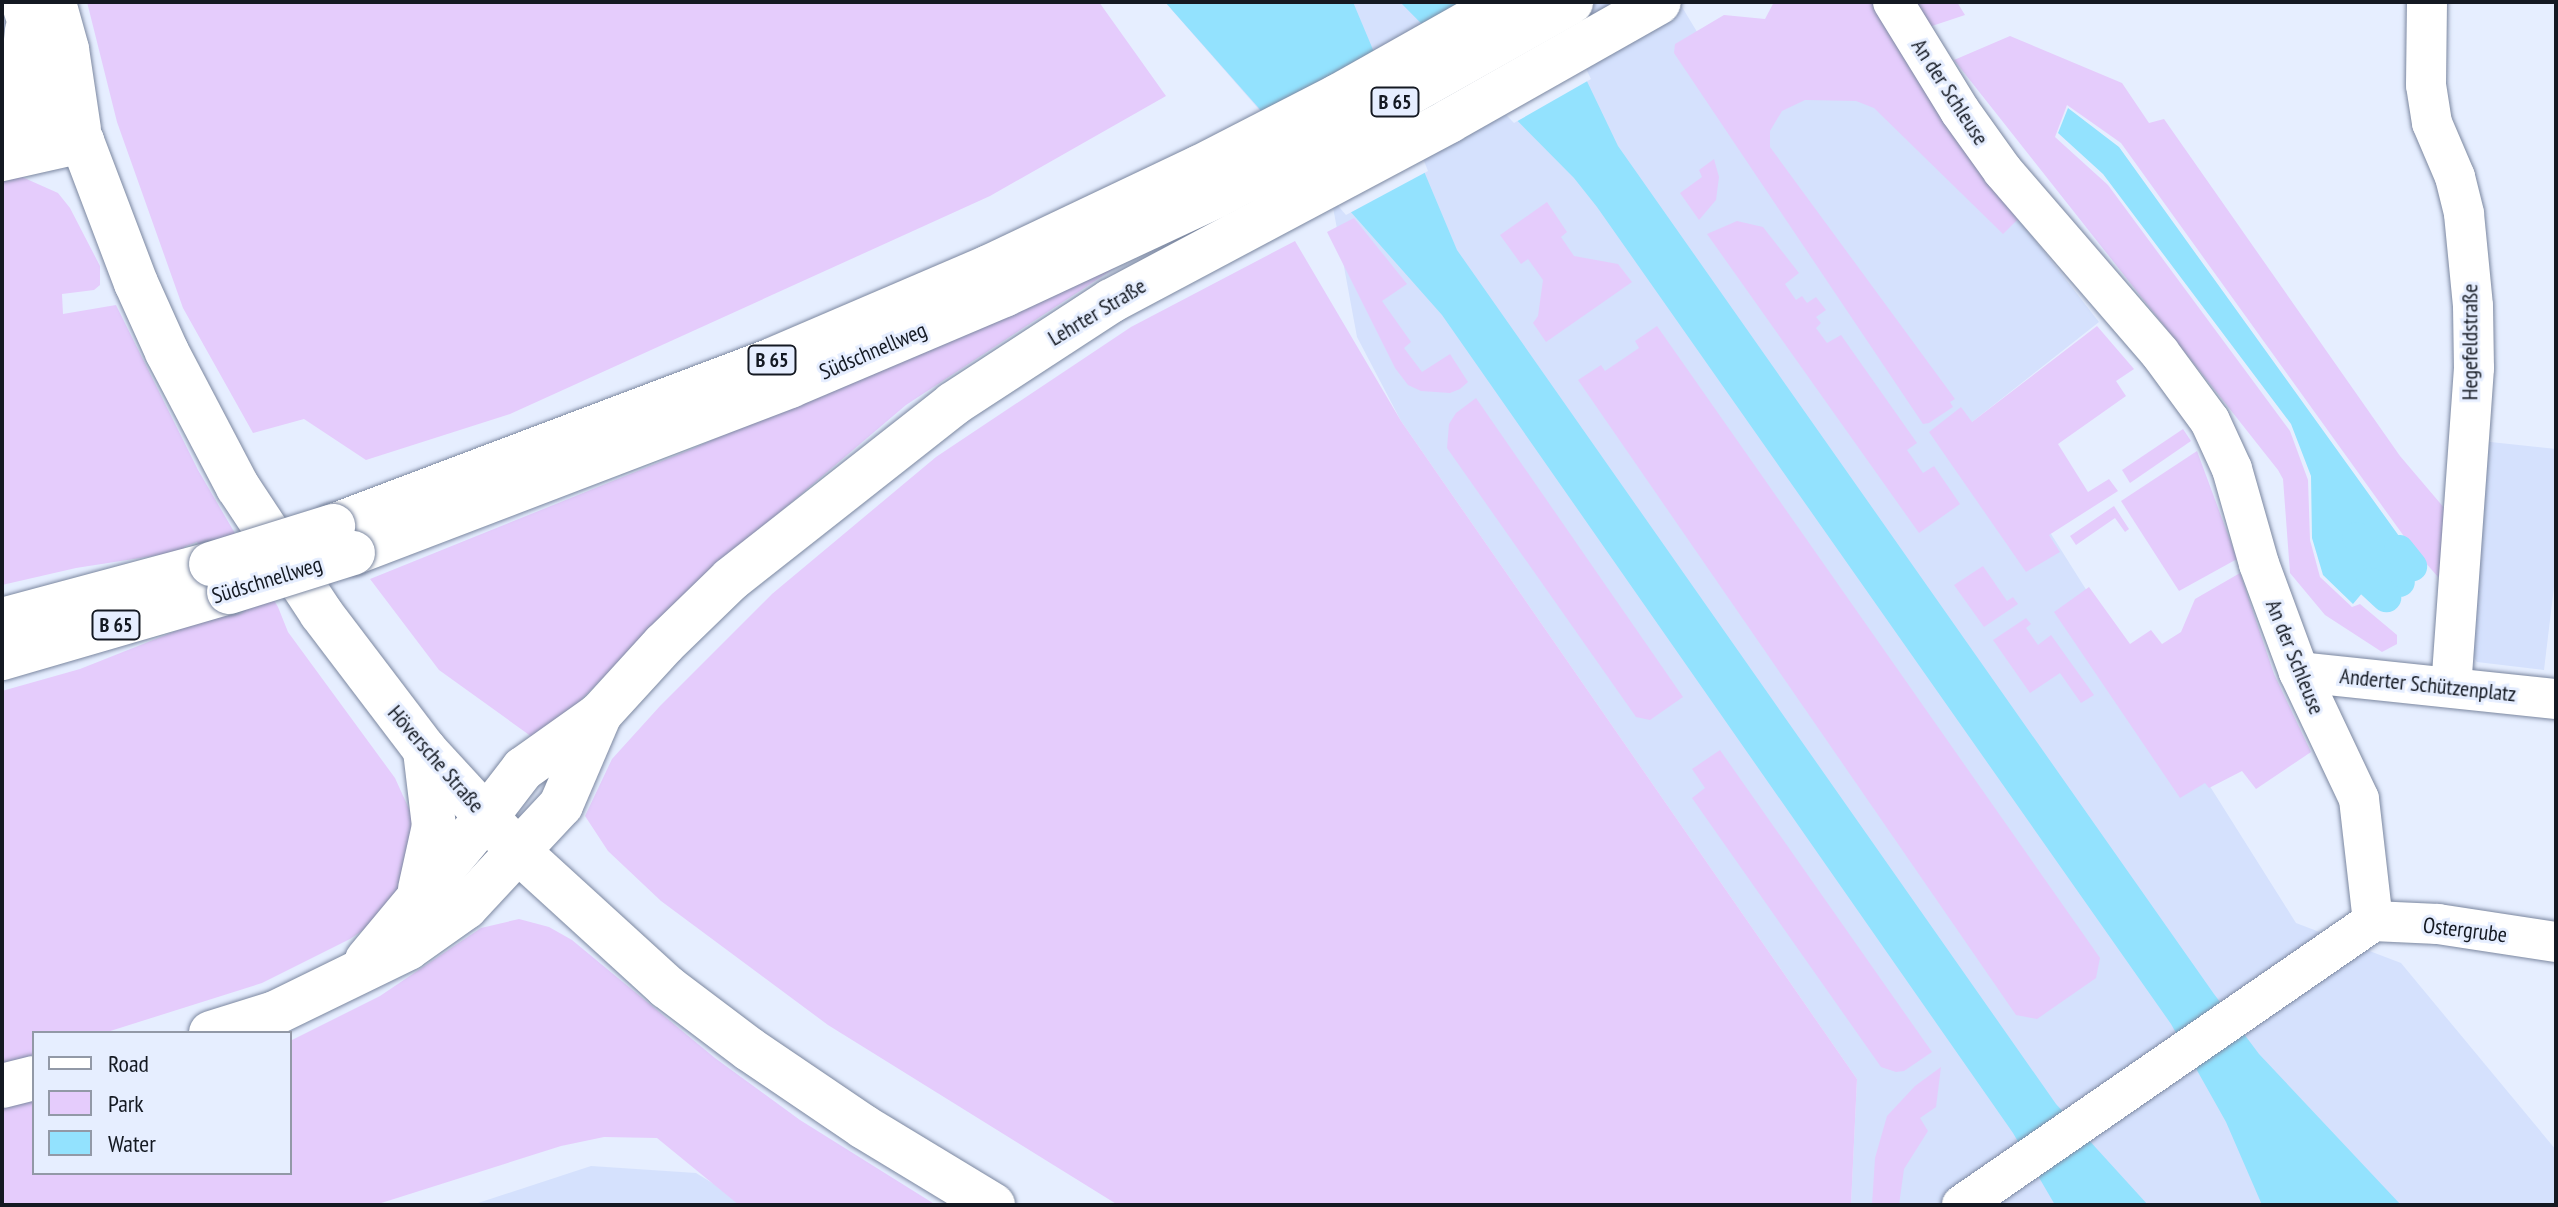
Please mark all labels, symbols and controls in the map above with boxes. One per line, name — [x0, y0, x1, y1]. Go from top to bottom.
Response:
street label: An der Schleuse — [1906, 34, 1994, 150]
road number: B 65 — [1369, 86, 1421, 118]
street label: Lehrter Straße — [1043, 273, 1151, 351]
street label: Hegefeldstraße — [2457, 284, 2483, 400]
street label: Südschnellweg — [816, 317, 930, 385]
road number: B 65 — [746, 344, 798, 376]
street label: Südschnellweg — [209, 551, 325, 609]
street label: An der Schleuse — [2260, 596, 2330, 718]
road number: B 65 — [90, 609, 142, 641]
street label: Anderter Schützenplatz — [2338, 663, 2518, 707]
street label: Höversche Straße — [382, 700, 490, 818]
street label: Ostergrube — [2422, 912, 2508, 948]
legend — [32, 1031, 292, 1175]
text: Road — [108, 1048, 149, 1079]
text: Park — [108, 1088, 144, 1119]
text: Water — [108, 1128, 156, 1159]

